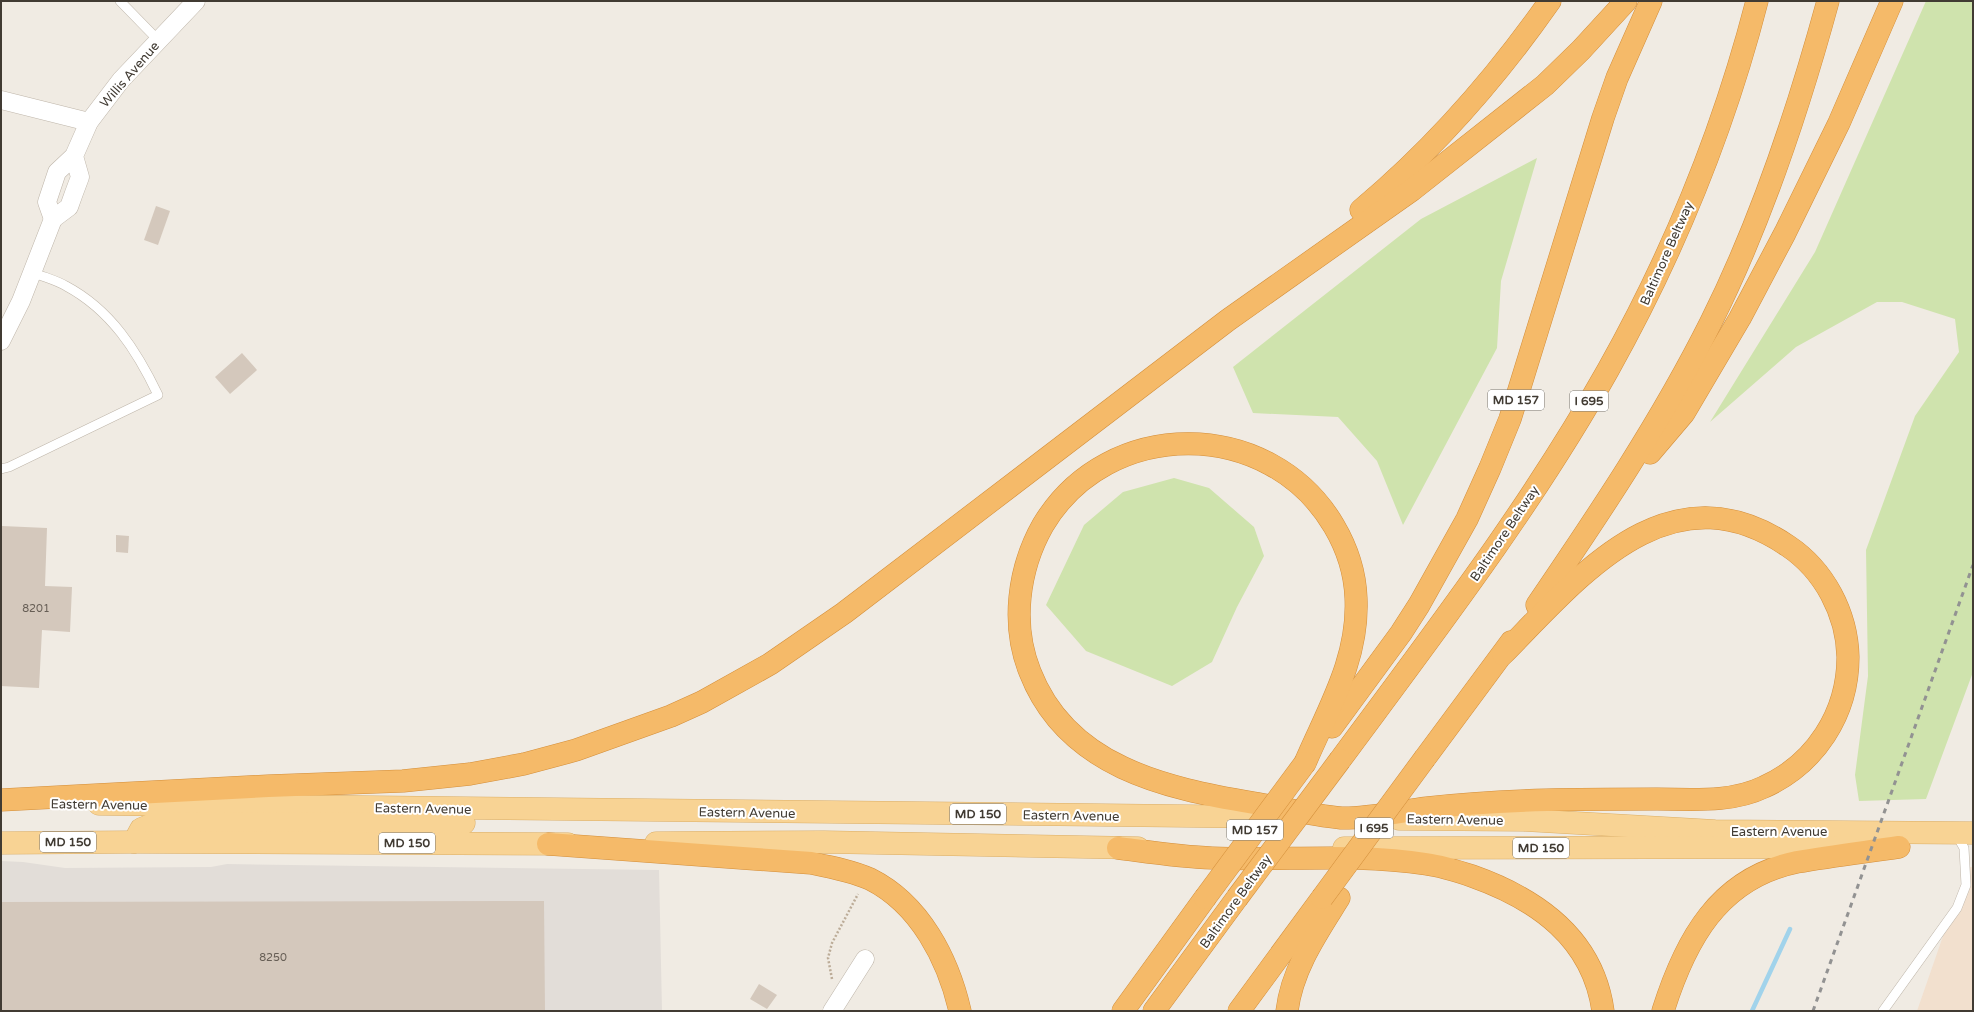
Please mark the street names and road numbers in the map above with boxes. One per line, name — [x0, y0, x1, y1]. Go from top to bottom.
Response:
street label: Willis Avenue — [97, 38, 163, 111]
street label: Baltimore Beltway — [1637, 199, 1697, 308]
road number: MD 157 — [1488, 390, 1544, 410]
road number: I 695 — [1570, 391, 1608, 411]
street label: Baltimore Beltway — [1467, 483, 1543, 584]
street label: Eastern Avenue — [50, 796, 147, 814]
street label: Eastern Avenue — [374, 800, 471, 818]
street label: Eastern Avenue — [698, 804, 795, 822]
road number: MD 150 — [950, 804, 1006, 824]
street label: Eastern Avenue — [1022, 807, 1119, 825]
street label: Eastern Avenue — [1406, 811, 1503, 829]
road number: I 695 — [1355, 818, 1393, 838]
road number: MD 157 — [1227, 820, 1283, 840]
street label: Eastern Avenue — [1731, 824, 1827, 840]
road number: MD 150 — [40, 832, 96, 852]
road number: MD 150 — [379, 833, 435, 853]
road number: MD 150 — [1513, 838, 1569, 858]
street label: Baltimore Beltway — [1196, 852, 1275, 952]

